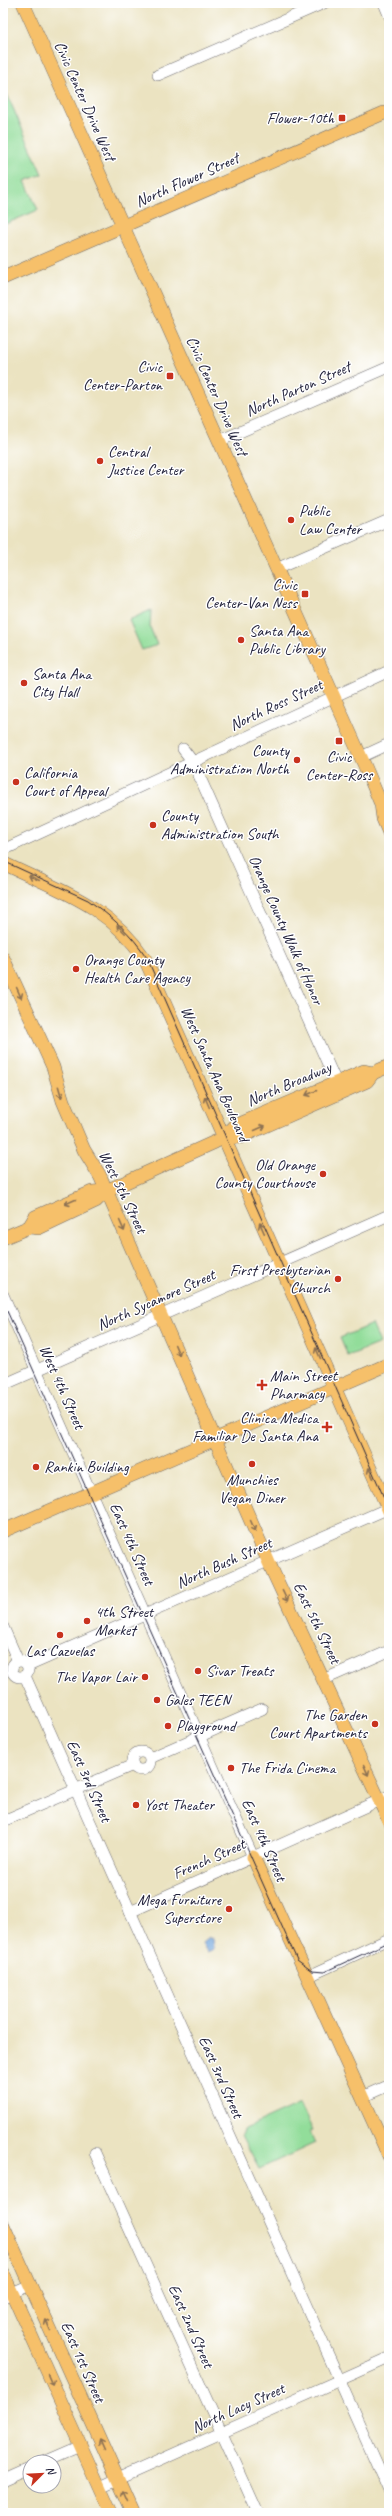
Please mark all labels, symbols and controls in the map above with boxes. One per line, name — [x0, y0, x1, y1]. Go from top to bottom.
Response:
street label: Civic Center Drive West — [50, 38, 121, 166]
place label: Flower-10th — [267, 108, 335, 128]
marker: Flower-10th — [337, 113, 347, 123]
street label: North Flower Street — [132, 147, 244, 212]
street label: Civic Center Drive West — [182, 333, 253, 461]
street label: North Parton Street — [242, 356, 356, 421]
place label: Civic Center-Parton — [83, 357, 163, 395]
marker: Civic Center-Parton — [165, 371, 175, 381]
place label: Central Justice Center — [107, 442, 185, 480]
marker: Central Justice Center — [95, 456, 105, 466]
place label: Public Law Center — [299, 501, 363, 539]
marker: Public Law Center — [286, 515, 296, 525]
place label: Civic Center-Van Ness — [205, 575, 299, 613]
marker: Civic Center-Van Ness — [300, 589, 310, 599]
place label: Santa Ana Public Library — [249, 621, 326, 659]
marker: Santa Ana Public Library — [236, 635, 246, 645]
place label: Santa Ana City Hall — [32, 664, 93, 702]
street label: North Ross Street — [226, 674, 327, 735]
marker: Santa Ana City Hall — [19, 678, 29, 688]
marker: Civic Center-Ross — [334, 736, 344, 746]
place label: County Administration North — [170, 741, 291, 779]
place label: Civic Center-Ross — [306, 747, 374, 785]
marker: County Administration North — [292, 755, 302, 765]
place label: California Court of Appeal — [24, 763, 110, 801]
marker: California Court of Appeal — [11, 777, 21, 787]
place label: County Administration South — [161, 806, 280, 844]
marker: County Administration South — [148, 820, 158, 830]
street label: Orange County Walk of Honor — [244, 852, 328, 1009]
one-way arrow — [29, 874, 41, 881]
one-way arrow — [116, 924, 126, 934]
place label: Orange County Health Care Agency — [84, 950, 191, 988]
marker: Orange County Health Care Agency — [71, 964, 81, 974]
one-way arrow — [16, 987, 23, 999]
street label: West Santa Ana Boulevard — [176, 1003, 255, 1147]
street label: North Broadway — [244, 1057, 336, 1111]
one-way arrow — [57, 1085, 64, 1098]
one-way arrow — [305, 1090, 317, 1098]
one-way arrow — [203, 1097, 210, 1109]
one-way arrow — [254, 1124, 266, 1131]
street label: West 5th Street — [94, 1147, 152, 1238]
place label: Old Orange County Courthouse — [214, 1155, 317, 1193]
marker: Old Orange County Courthouse — [318, 1169, 328, 1179]
one-way arrow — [64, 1199, 76, 1206]
one-way arrow — [119, 1220, 126, 1232]
one-way arrow — [258, 1222, 265, 1234]
place label: First Presbyterian Church — [230, 1260, 332, 1298]
street label: North Sycamore Street — [94, 1264, 220, 1335]
marker: First Presbyterian Church — [333, 1274, 343, 1284]
street label: West 4th Street — [35, 1342, 90, 1434]
one-way arrow — [174, 1344, 181, 1356]
one-way arrow — [314, 1347, 321, 1359]
place label: Main Street Pharmacy — [270, 1366, 339, 1404]
marker: Main Street Pharmacy — [257, 1380, 267, 1390]
place label: Clinica Medica Familiar De Santa Ana — [192, 1408, 320, 1446]
marker: Clinica Medica Familiar De Santa Ana — [321, 1421, 333, 1433]
place label: Rankin Building — [44, 1457, 130, 1477]
marker: Munchies Vegan Diner — [247, 1459, 257, 1469]
marker: Rankin Building — [31, 1462, 41, 1472]
one-way arrow — [367, 1467, 374, 1479]
place label: Munchies Vegan Diner — [219, 1470, 287, 1508]
street label: East 4th Street — [105, 1500, 160, 1590]
one-way arrow — [250, 1520, 257, 1532]
street label: North Bush Street — [173, 1532, 276, 1593]
street label: East 5th Street — [289, 1579, 346, 1669]
one-way arrow — [282, 1590, 289, 1602]
place label: 4th Street Market — [95, 1602, 155, 1640]
marker: 4th Street Market — [82, 1616, 92, 1626]
marker: Las Cazuelas — [55, 1630, 65, 1640]
place label: Las Cazuelas — [26, 1641, 96, 1661]
place label: Sivar Treats — [206, 1661, 275, 1681]
marker: Sivar Treats — [193, 1666, 203, 1676]
place label: The Vapor Lair — [55, 1667, 139, 1687]
marker: The Vapor Lair — [140, 1672, 150, 1682]
place label: Gales TEEN — [165, 1690, 233, 1710]
marker: Gales TEEN — [152, 1695, 162, 1705]
place label: The Garden Court Apartments — [269, 1705, 369, 1743]
place label: Playground — [176, 1716, 238, 1736]
marker: The Garden Court Apartments — [370, 1719, 380, 1729]
marker: Playground — [163, 1721, 173, 1731]
street label: East 3rd Street — [62, 1737, 117, 1827]
place label: The Frida Cinema — [239, 1758, 337, 1778]
marker: The Frida Cinema — [226, 1763, 236, 1773]
one-way arrow — [363, 1764, 370, 1776]
place label: Yost Theater — [144, 1795, 215, 1815]
street label: East 4th Street — [237, 1796, 292, 1886]
marker: Yost Theater — [131, 1800, 141, 1810]
street label: French Street — [170, 1834, 250, 1884]
place label: Mega Furniture Superstore — [137, 1890, 223, 1928]
marker: Mega Furniture Superstore — [224, 1904, 234, 1914]
street label: East 3rd Street — [194, 2033, 249, 2123]
street label: East 2nd Street — [164, 2281, 219, 2372]
street label: East 1st Street — [56, 2318, 110, 2407]
one-way arrow — [44, 2320, 51, 2332]
one-way arrow — [48, 2374, 56, 2386]
street label: North Lacy Street — [188, 2378, 289, 2437]
one-way arrow — [98, 2438, 105, 2450]
north arrow — [22, 2454, 62, 2494]
text: N — [43, 2464, 60, 2478]
one-way arrow — [121, 2491, 128, 2503]

